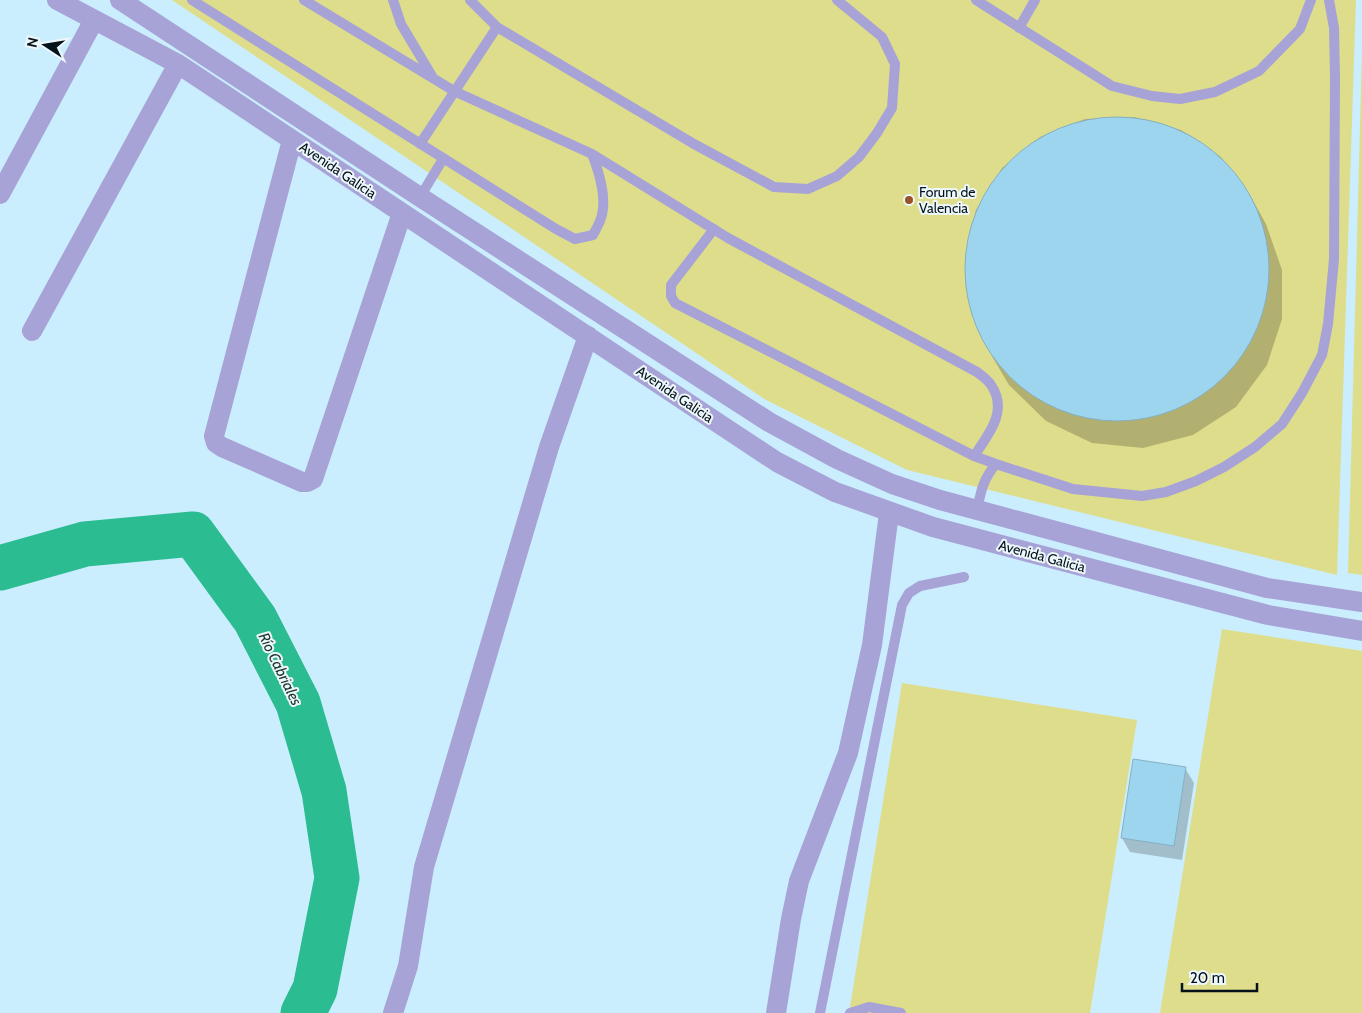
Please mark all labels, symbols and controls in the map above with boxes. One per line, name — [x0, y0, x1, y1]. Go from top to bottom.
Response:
north arrow — [20, 20, 70, 70]
text: N — [22, 36, 42, 49]
street label: Avenida Galicia — [296, 138, 380, 202]
place label: Forum de Valencia — [919, 183, 976, 217]
marker: Forum de Valencia — [903, 194, 915, 206]
street label: Avenida Galicia — [633, 362, 717, 426]
street label: Avenida Galicia — [997, 536, 1088, 576]
water label: Río Cabriales — [255, 630, 305, 708]
scale bar — [1182, 960, 1257, 992]
text: 20 m — [1190, 969, 1225, 987]

